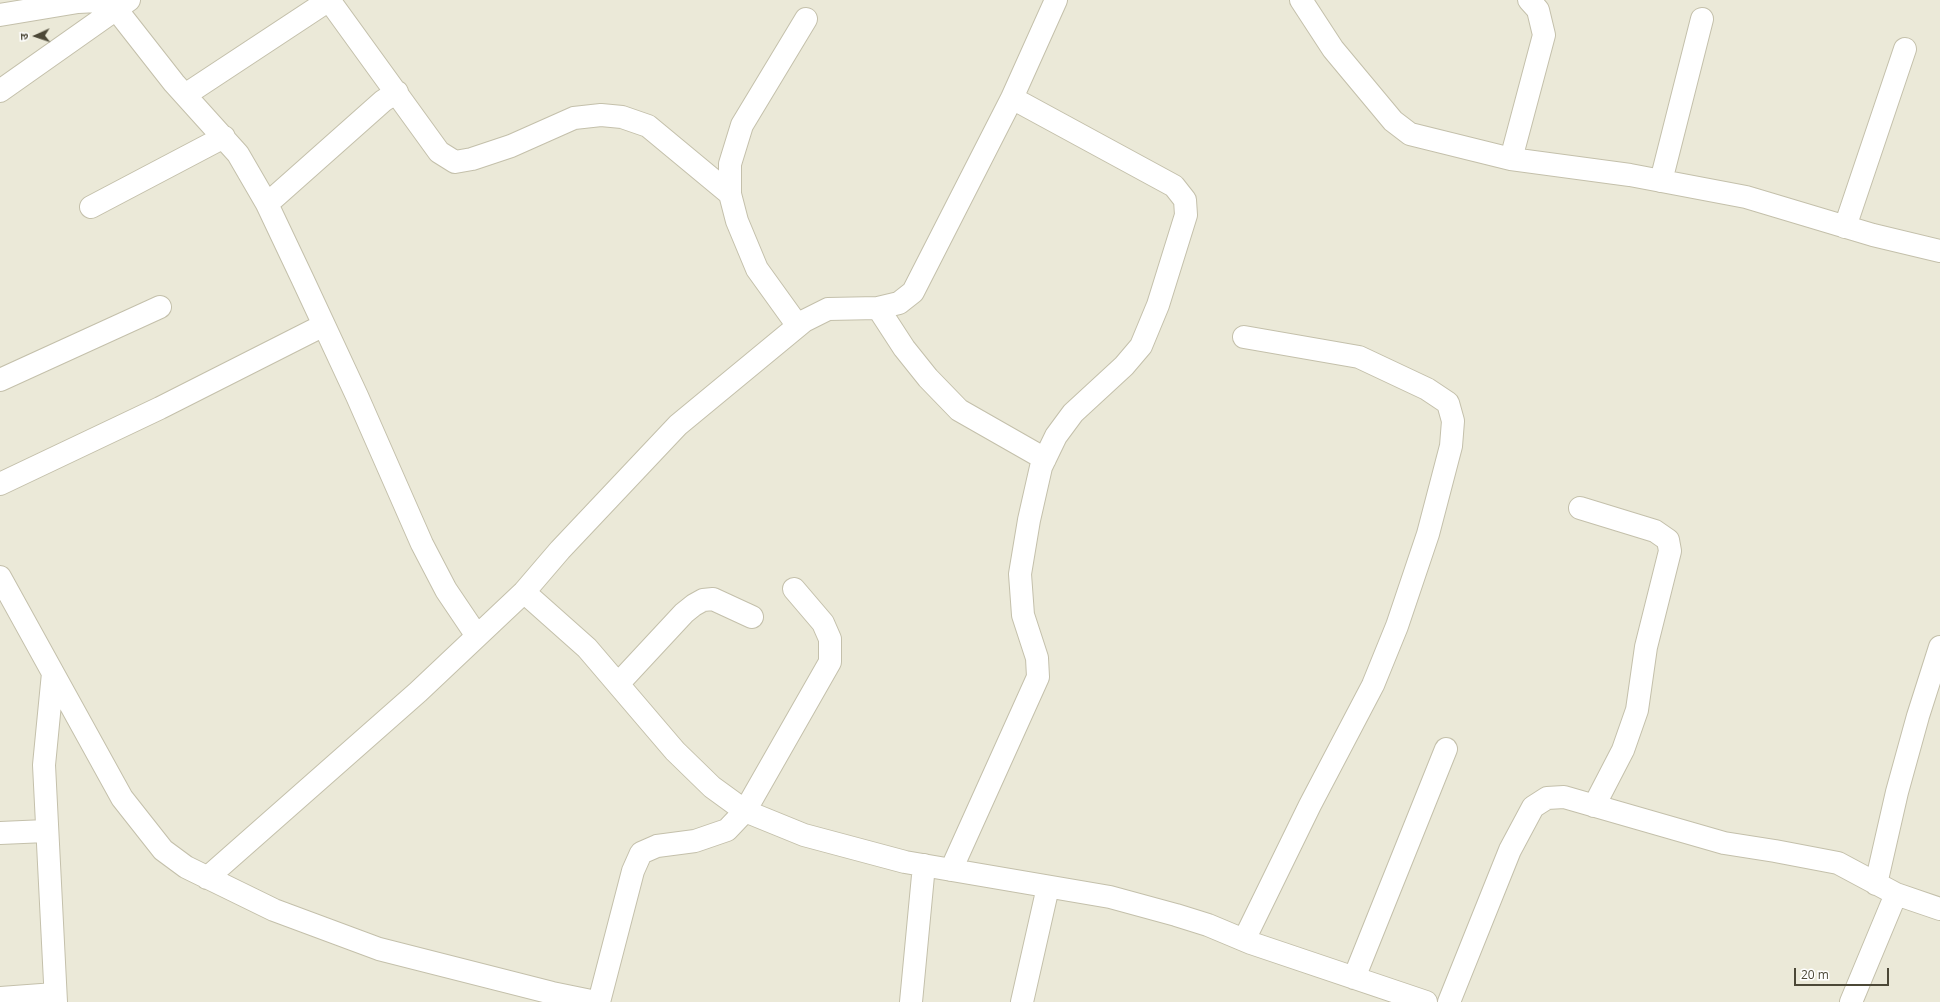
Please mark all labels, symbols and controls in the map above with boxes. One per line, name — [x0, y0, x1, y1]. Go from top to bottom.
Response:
north arrow — [16, 16, 56, 56]
text: उ — [16, 33, 31, 40]
scale bar — [1796, 960, 1891, 986]
text: 20 m — [1801, 966, 1829, 983]

